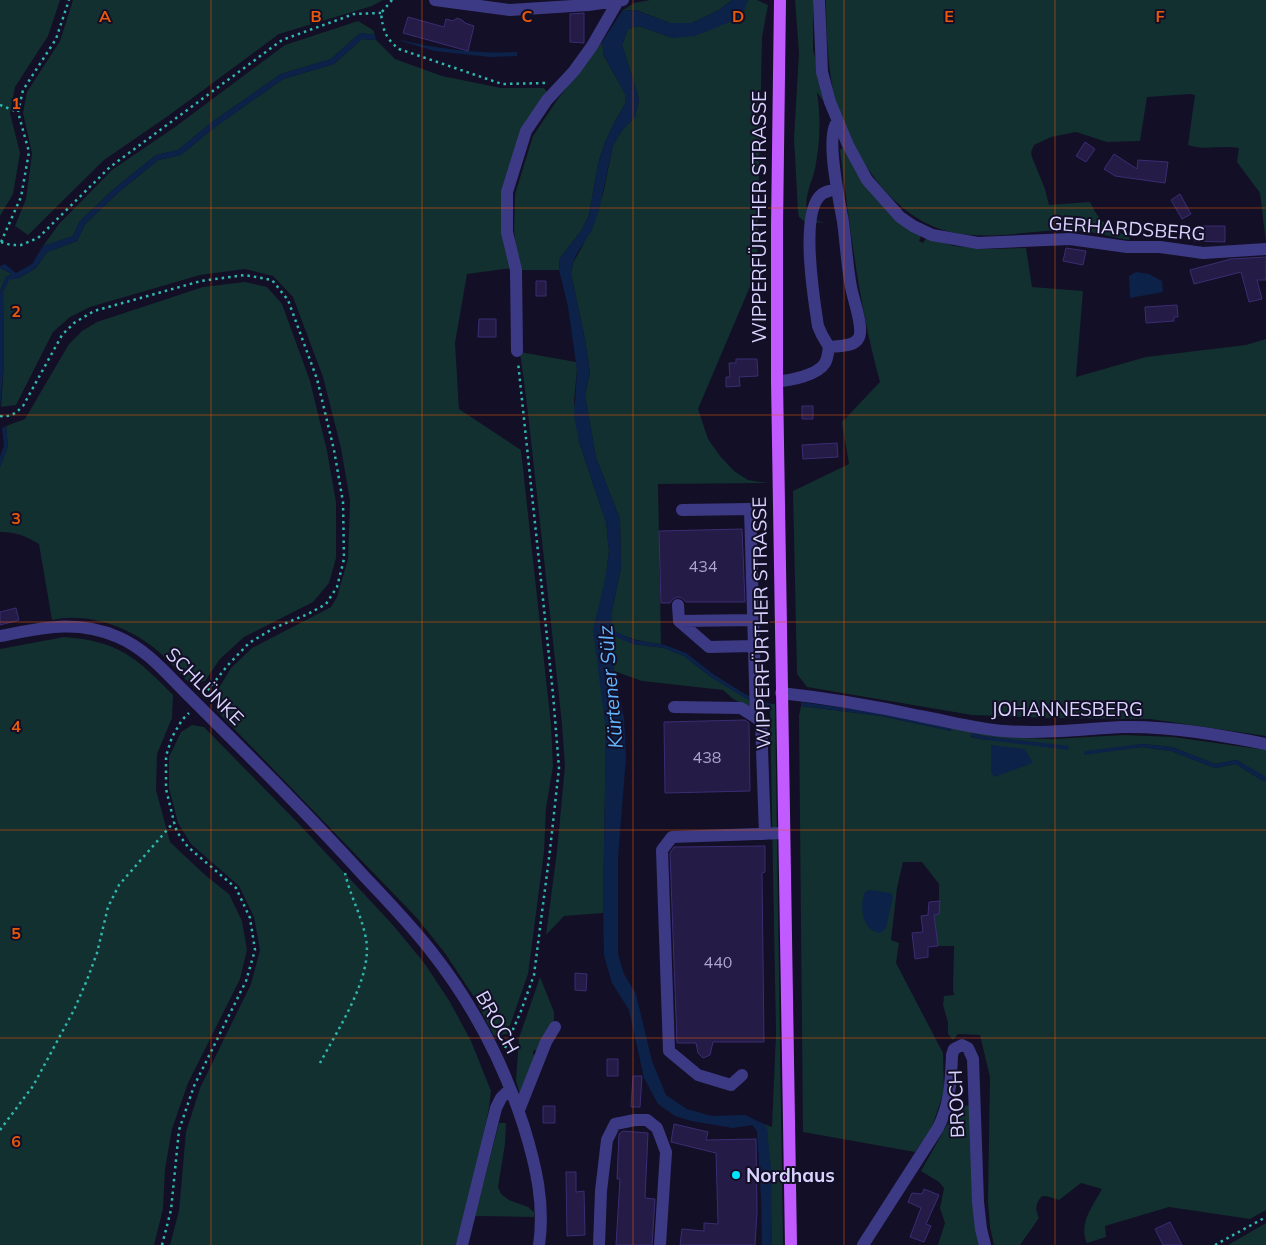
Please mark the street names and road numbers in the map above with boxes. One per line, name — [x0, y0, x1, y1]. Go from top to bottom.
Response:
street label: WIPPERFÜRTHER STRASSE — [747, 91, 771, 343]
street label: GERHARDSBERG — [1048, 211, 1206, 245]
street label: WIPPERFÜRTHER STRASSE — [747, 497, 775, 749]
street label: SCHLÜNKE — [161, 642, 249, 730]
street label: JOHANNESBERG — [991, 697, 1143, 721]
street label: BROCH — [471, 986, 525, 1058]
street label: BROCH — [943, 1070, 969, 1138]

